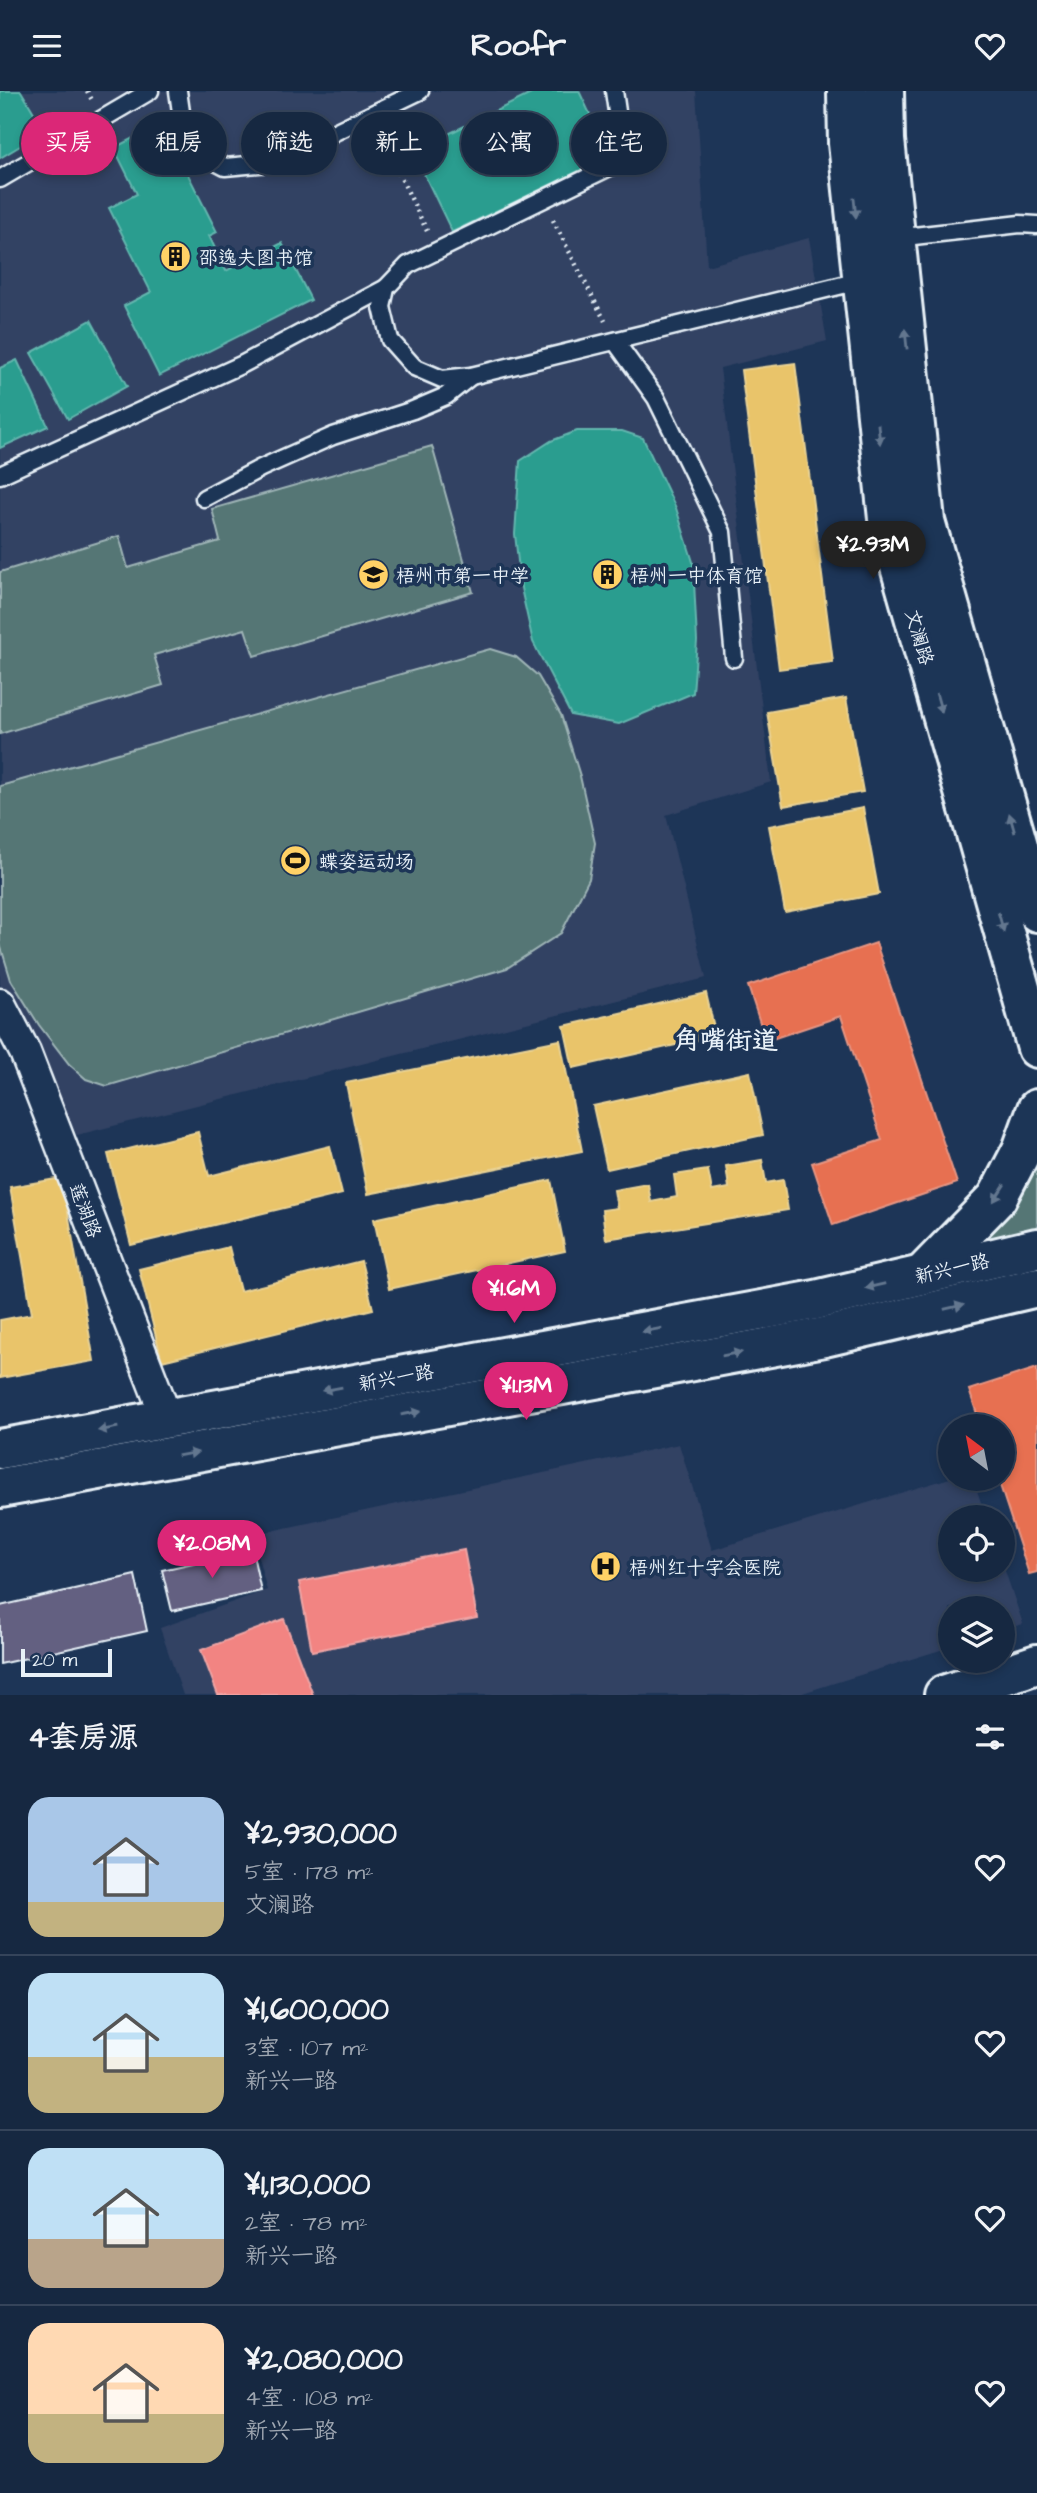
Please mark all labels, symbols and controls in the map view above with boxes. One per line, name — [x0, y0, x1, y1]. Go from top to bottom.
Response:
text: Roofr — [471, 23, 566, 68]
icon: menu — [28, 27, 66, 65]
icon: heart — [971, 27, 1009, 65]
chip: 买房 — [21, 112, 117, 175]
chip: 租房 — [131, 112, 227, 175]
chip: 筛选 — [241, 112, 337, 175]
chip: 新上 — [351, 112, 447, 175]
chip: 公寓 — [461, 112, 557, 175]
chip: 住宅 — [571, 112, 667, 175]
one-way arrow — [850, 197, 861, 219]
building icon: 邵逸夫图书馆 — [159, 240, 193, 274]
place label: 邵逸夫图书馆 — [199, 245, 313, 272]
one-way arrow — [900, 328, 911, 350]
one-way arrow — [874, 423, 885, 445]
pin: ¥2.93M — [816, 521, 930, 581]
text: ¥2.93M — [837, 528, 909, 560]
school or university icon: 梧州市第一中学 — [356, 558, 390, 592]
building icon: 梧州一中体育馆 — [590, 558, 624, 592]
place label: 梧州市第一中学 — [396, 563, 529, 590]
place label: 梧州一中体育馆 — [630, 563, 763, 590]
street label: 文澜路 — [898, 606, 939, 669]
one-way arrow — [934, 692, 945, 714]
one-way arrow — [1006, 812, 1016, 833]
sports icon: 蝶姿运动场 — [279, 844, 313, 878]
place label: 蝶姿运动场 — [319, 849, 414, 876]
one-way arrow — [997, 912, 1007, 933]
district label: 角嘴街道 — [674, 1023, 778, 1059]
street label: 莲湖路 — [62, 1179, 107, 1242]
one-way arrow — [993, 1183, 1006, 1203]
street label: 新兴一路 — [912, 1248, 992, 1291]
pin: ¥1.6M — [465, 1265, 563, 1325]
text: ¥1.6M — [488, 1272, 540, 1304]
one-way arrow — [864, 1281, 886, 1292]
one-way arrow — [943, 1301, 965, 1312]
one-way arrow — [641, 1325, 663, 1336]
one-way arrow — [721, 1348, 743, 1359]
street label: 新兴一路 — [356, 1359, 436, 1398]
pin: ¥1.13M — [469, 1363, 583, 1422]
text: ¥1.13M — [500, 1369, 552, 1401]
one-way arrow — [321, 1383, 343, 1394]
one-way arrow — [400, 1407, 422, 1418]
north arrow — [938, 1414, 1015, 1491]
map controls — [938, 1414, 1015, 1673]
one-way arrow — [97, 1424, 119, 1435]
one-way arrow — [177, 1448, 199, 1459]
button: locate — [938, 1505, 1015, 1582]
pin: ¥2.08M — [155, 1521, 269, 1580]
text: ¥2.08M — [173, 1527, 251, 1559]
hospital icon: 梧州红十字会医院 — [589, 1550, 623, 1584]
place label: 梧州红十字会医院 — [629, 1555, 781, 1582]
button: layers — [938, 1596, 1015, 1673]
scale bar — [21, 1646, 112, 1678]
text: 20 m — [32, 1647, 77, 1674]
text: 4套房源 — [28, 1717, 138, 1759]
icon: filters — [971, 1718, 1009, 1756]
text: ¥2,930,000 — [245, 1813, 397, 1855]
icon: home — [84, 1825, 168, 1909]
icon: heart — [971, 1848, 1009, 1886]
text: 5室 · 178 m² — [245, 1856, 374, 1888]
text: 文澜路 — [245, 1889, 314, 1921]
text: ¥1,600,000 — [245, 1989, 389, 2031]
icon: home — [84, 2001, 168, 2085]
icon: heart — [971, 2024, 1009, 2062]
text: 3室 · 107 m² — [245, 2032, 369, 2064]
text: 新兴一路 — [245, 2065, 337, 2097]
text: ¥1,130,000 — [245, 2164, 370, 2206]
icon: home — [84, 2176, 168, 2260]
icon: heart — [971, 2199, 1009, 2237]
text: 2室 · 78 m² — [245, 2207, 368, 2239]
text: 新兴一路 — [245, 2240, 337, 2272]
text: ¥2,080,000 — [245, 2339, 403, 2381]
icon: home — [84, 2351, 168, 2435]
icon: heart — [971, 2374, 1009, 2412]
text: 4室 · 108 m² — [245, 2382, 373, 2414]
text: 新兴一路 — [245, 2415, 337, 2447]

